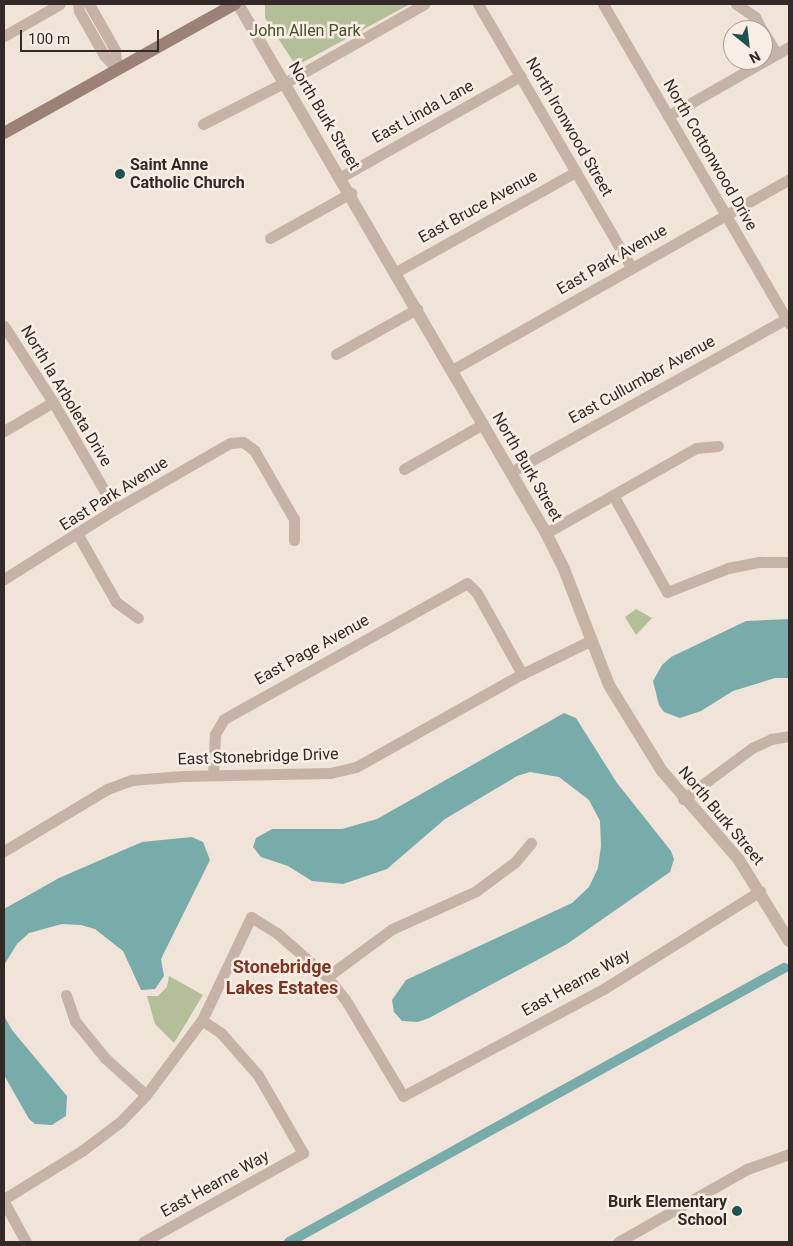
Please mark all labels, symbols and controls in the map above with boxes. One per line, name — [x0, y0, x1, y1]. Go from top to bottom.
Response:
scale bar — [22, 20, 161, 52]
north arrow — [723, 20, 773, 70]
park label: John Allen Park — [249, 21, 361, 41]
text: 100 m — [28, 30, 70, 48]
text: N — [747, 48, 763, 67]
street label: North Ironwood Street — [521, 54, 617, 200]
street label: North Burk Street — [284, 58, 364, 174]
street label: East Linda Lane — [369, 76, 477, 148]
street label: North Cottonwood Drive — [659, 76, 761, 234]
place label: Saint Anne Catholic Church — [130, 155, 245, 193]
street label: East Bruce Avenue — [415, 166, 541, 248]
marker: Saint Anne Catholic Church — [114, 168, 126, 180]
street label: East Park Avenue — [554, 221, 670, 299]
street label: North la Arboleta Drive — [16, 322, 116, 470]
street label: East Cullumber Avenue — [565, 332, 719, 428]
street label: North Burk Street — [488, 409, 566, 525]
street label: East Park Avenue — [56, 453, 172, 535]
street label: East Page Avenue — [251, 611, 373, 689]
street label: East Stonebridge Drive — [177, 745, 339, 769]
street label: North Burk Street — [674, 763, 768, 869]
street label: East Hearne Way — [519, 945, 633, 1021]
district label: Stonebridge Lakes Estates — [226, 957, 338, 1000]
street label: East Hearne Way — [158, 1146, 272, 1222]
place label: Burk Elementary School — [608, 1192, 727, 1230]
marker: Burk Elementary School — [731, 1205, 743, 1217]

